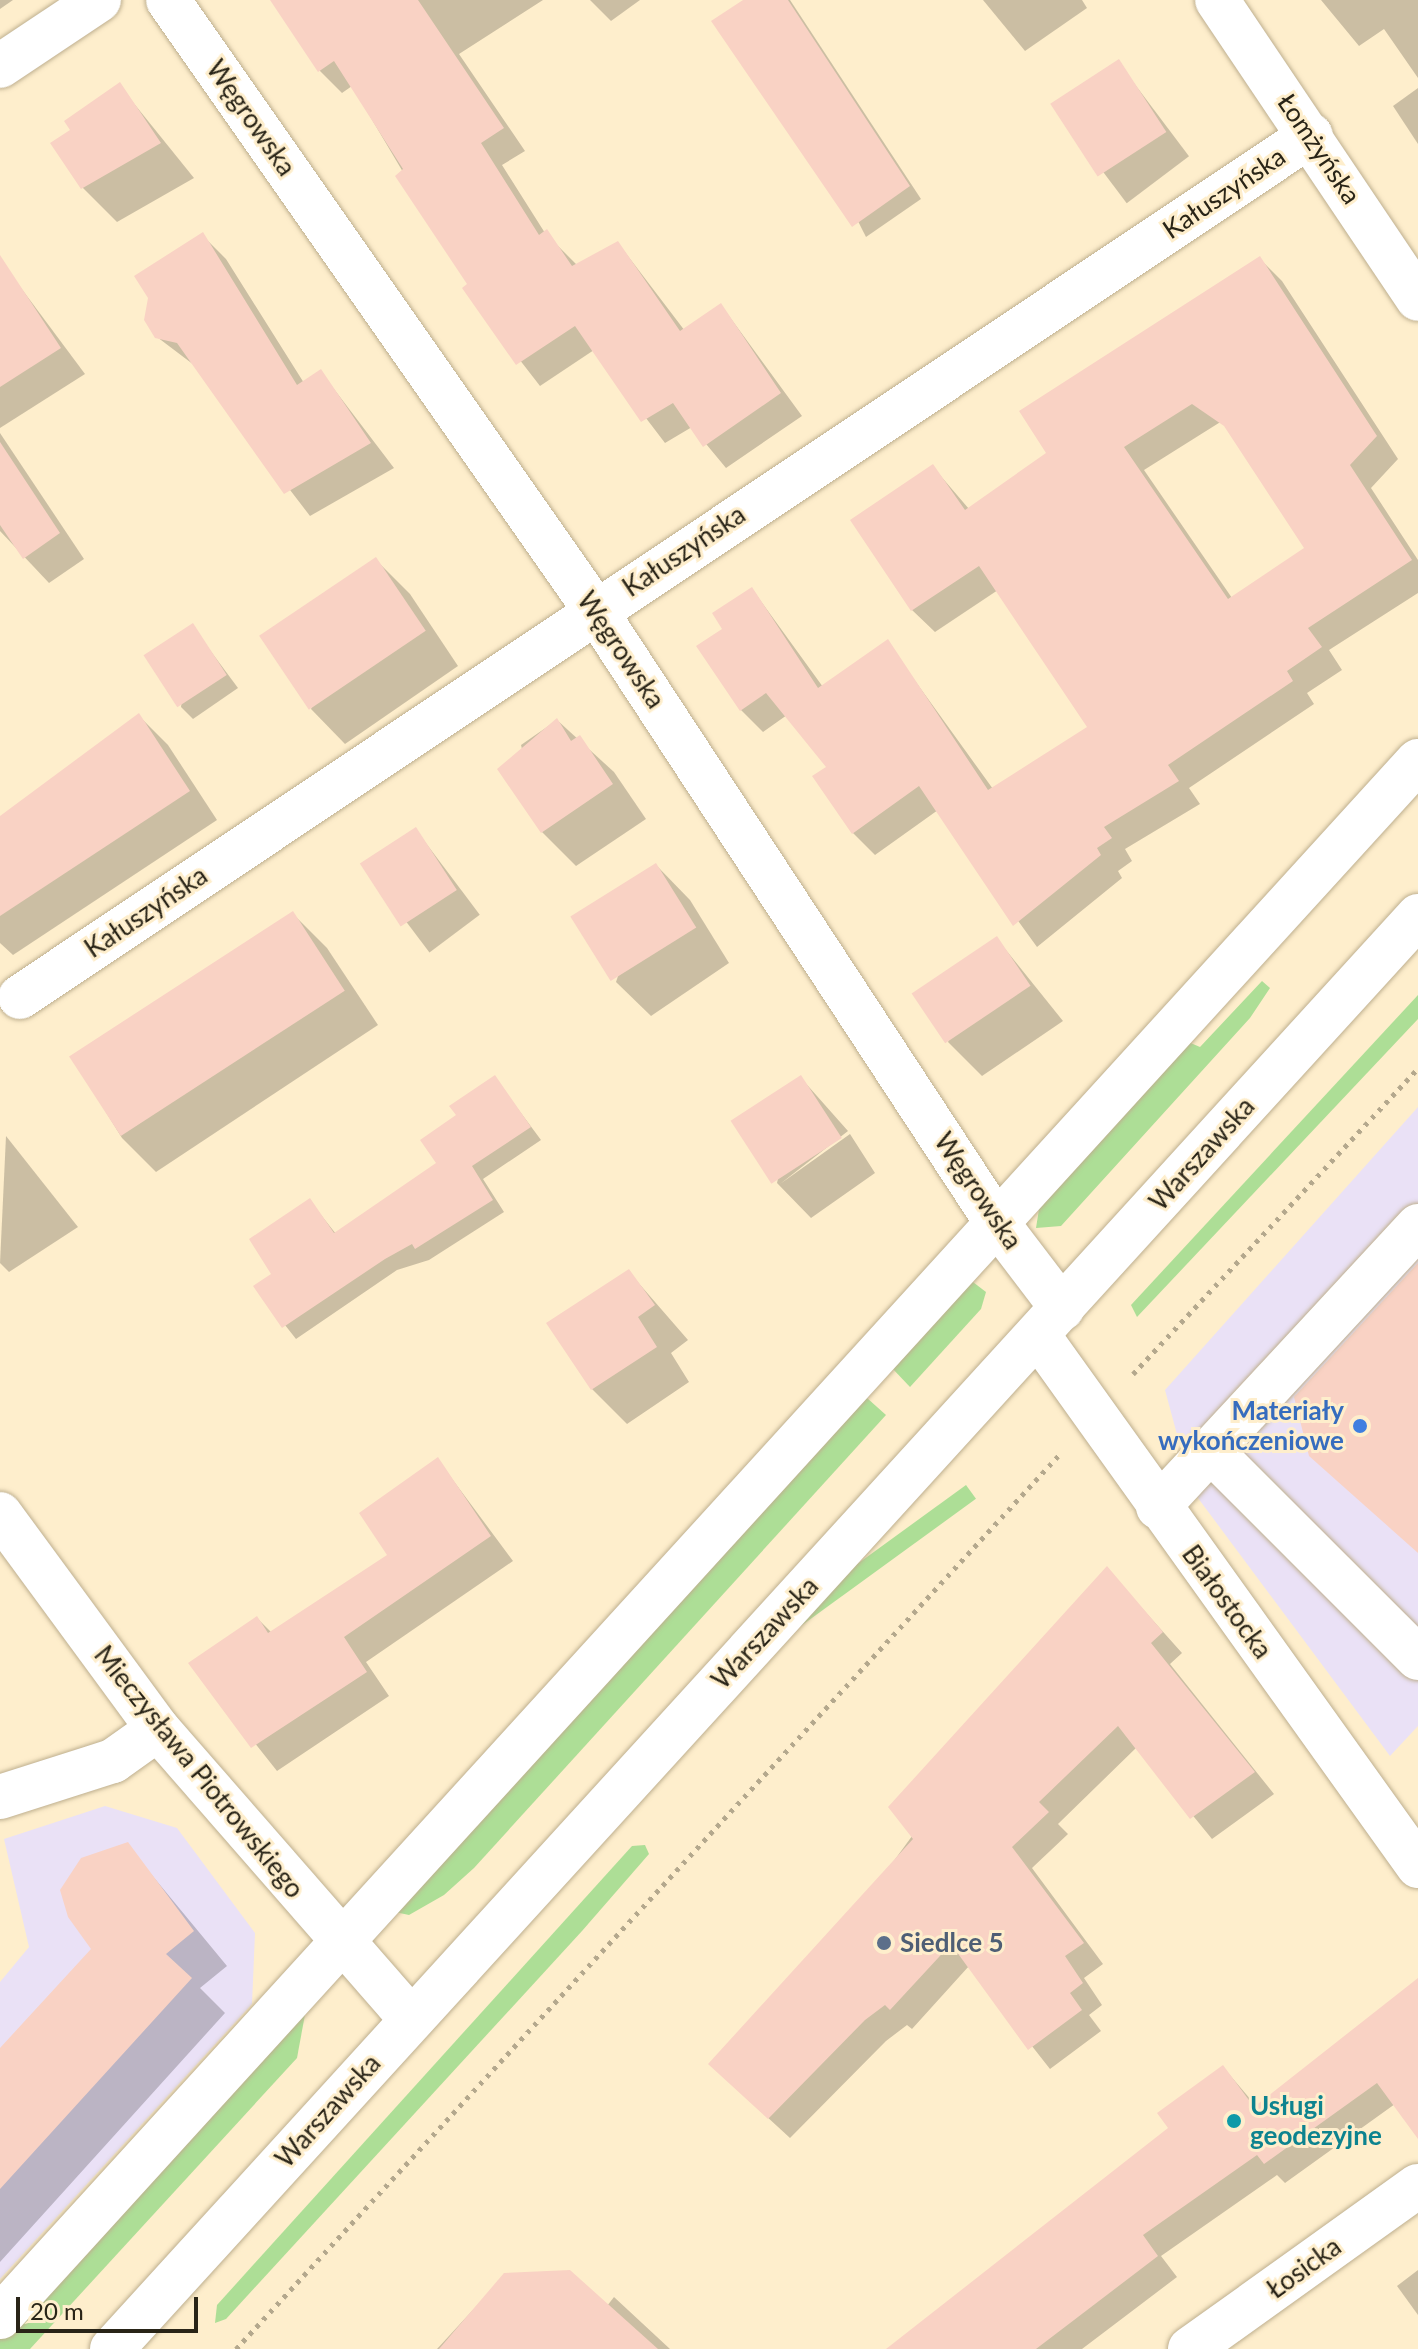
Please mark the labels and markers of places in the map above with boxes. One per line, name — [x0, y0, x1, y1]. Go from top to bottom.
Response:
place label: Materiały wykończeniowe — [1158, 1395, 1344, 1456]
marker: Materiały wykończeniowe — [1351, 1417, 1369, 1435]
place label: Siedlce 5 — [900, 1927, 1003, 1959]
marker: Siedlce 5 — [875, 1934, 893, 1952]
place label: Usługi geodezyjne — [1250, 2090, 1382, 2152]
marker: Usługi geodezyjne — [1225, 2112, 1243, 2130]

